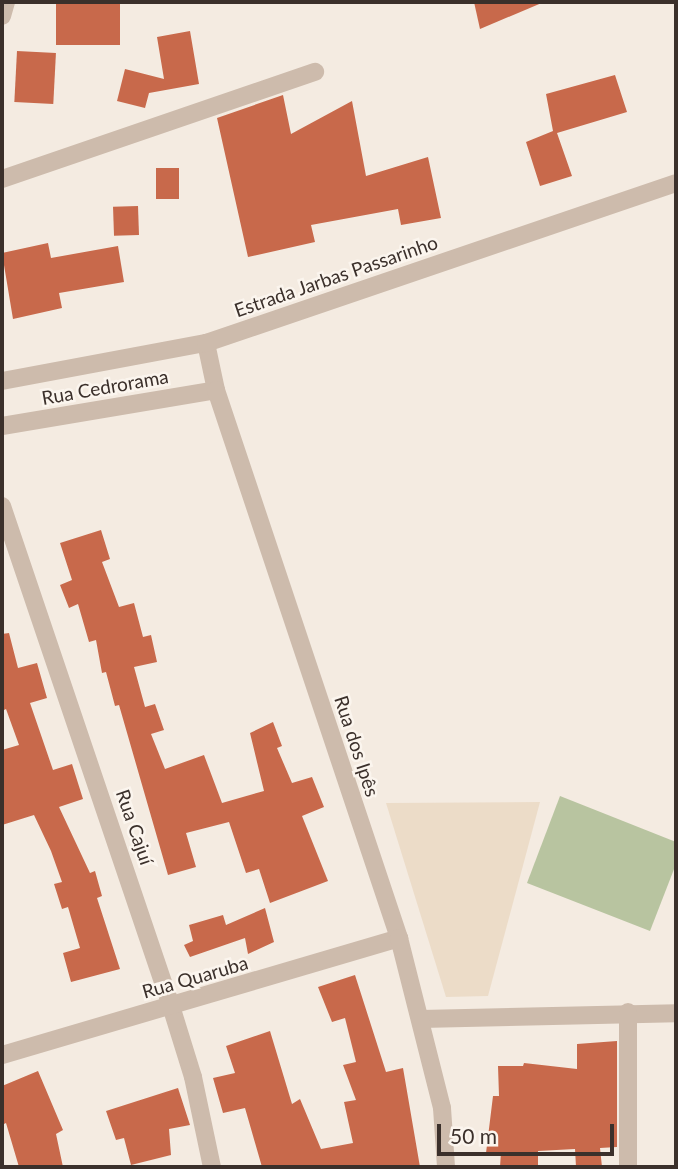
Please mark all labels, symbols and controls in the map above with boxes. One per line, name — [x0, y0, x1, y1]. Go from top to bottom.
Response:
street label: Estrada Jarbas Passarinho — [231, 230, 441, 322]
street label: Rua Cedrorama — [40, 365, 170, 409]
street label: Rua dos Ipês — [330, 693, 384, 799]
street label: Rua Cajuí — [111, 786, 159, 868]
street label: Rua Quaruba — [139, 951, 251, 1003]
scale bar — [440, 1110, 617, 1154]
text: 50 m — [450, 1123, 497, 1148]

